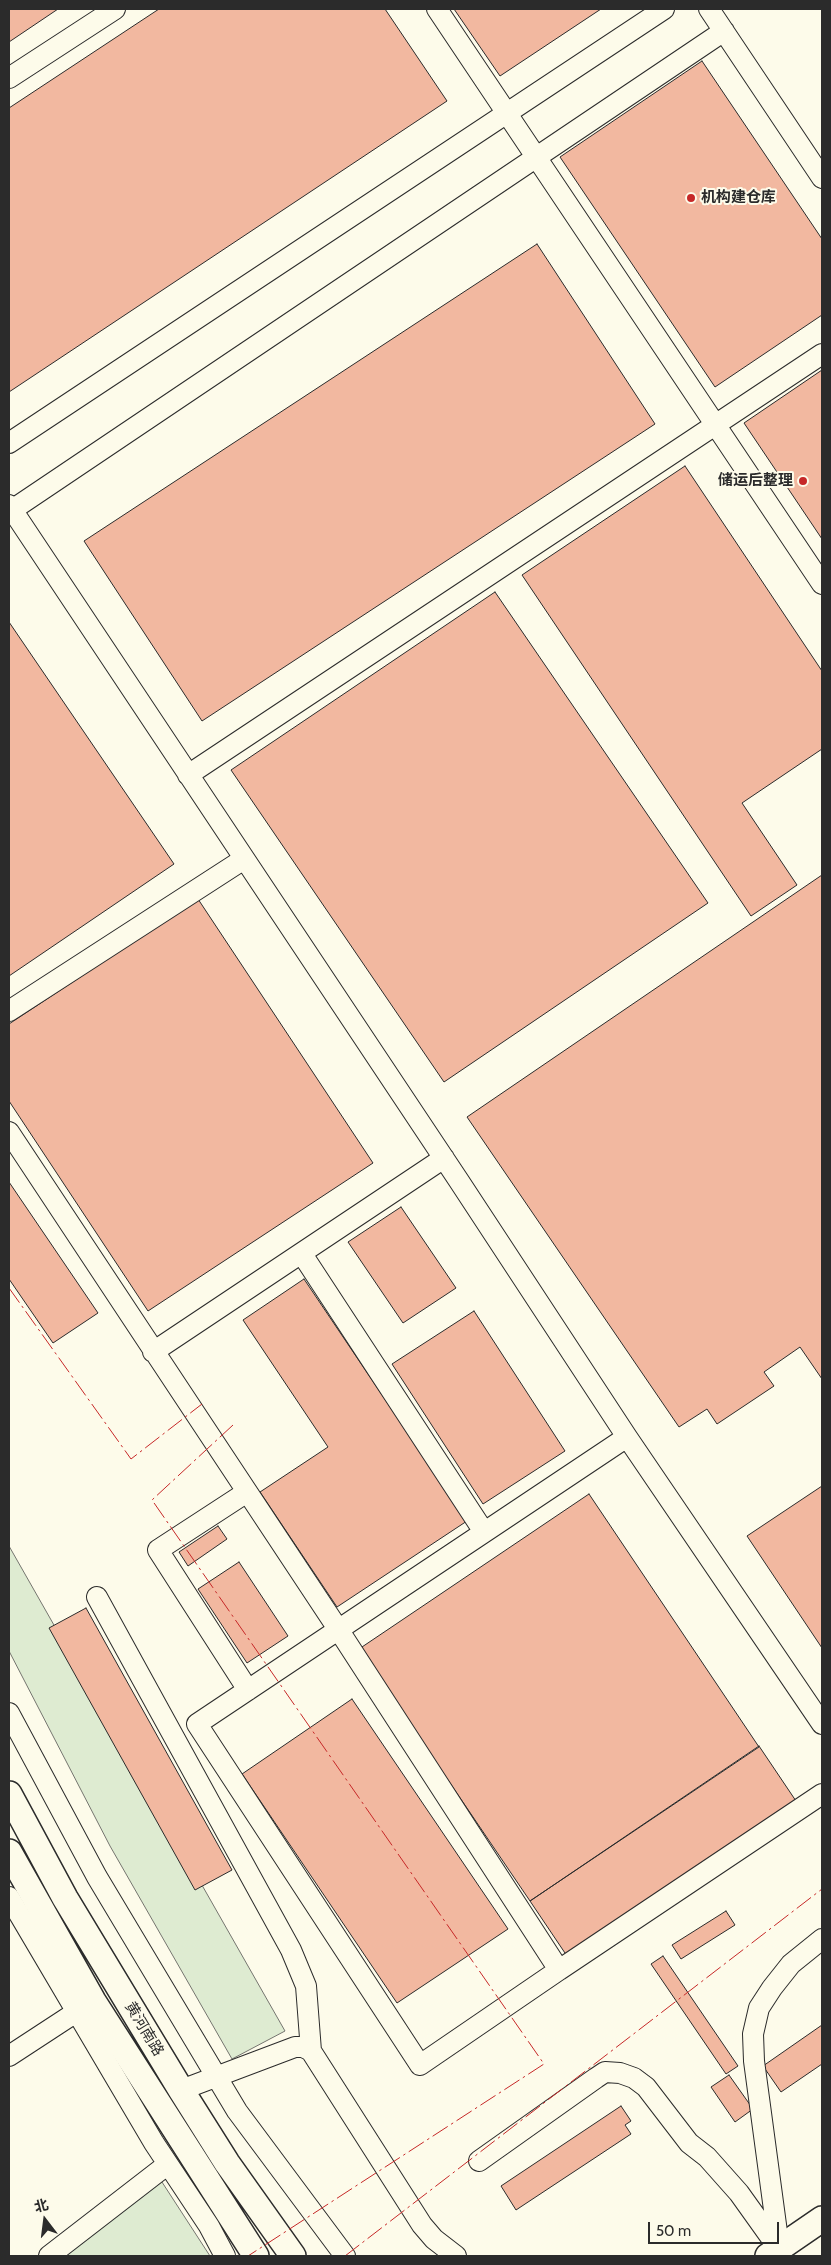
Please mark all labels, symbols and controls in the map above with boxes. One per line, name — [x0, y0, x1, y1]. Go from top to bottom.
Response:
place label: 机构建仓库 — [701, 189, 776, 207]
marker: 机构建仓库 — [685, 192, 697, 204]
place label: 储运后整理 — [718, 472, 793, 490]
marker: 储运后整理 — [797, 475, 809, 487]
street label: 黄河南路 — [121, 1999, 167, 2059]
north arrow — [20, 2195, 70, 2245]
text: 北 — [32, 2195, 50, 2216]
scale bar — [651, 2212, 782, 2244]
text: 50 m — [656, 2222, 691, 2240]

